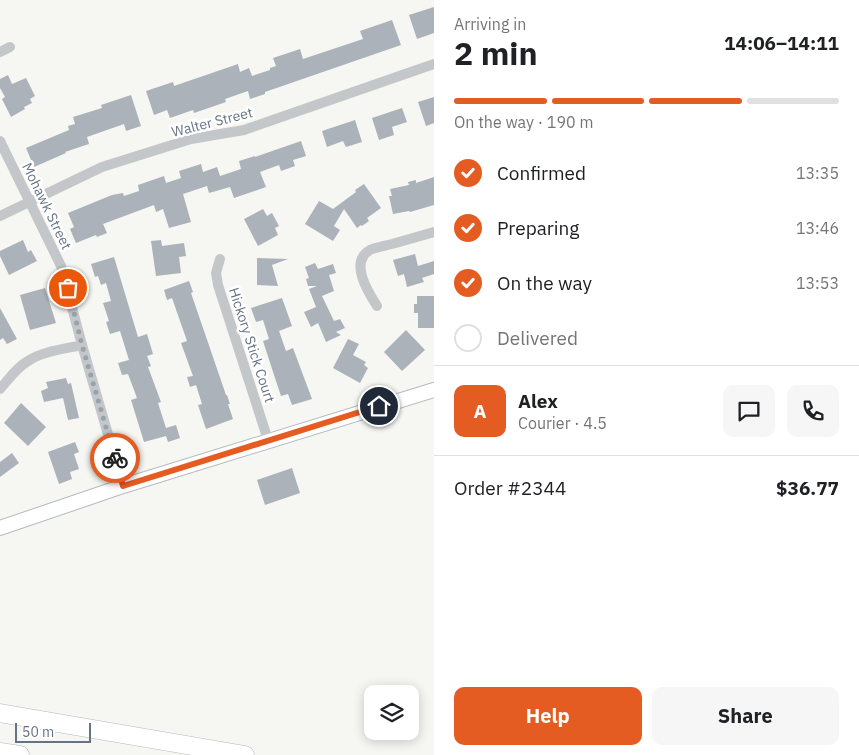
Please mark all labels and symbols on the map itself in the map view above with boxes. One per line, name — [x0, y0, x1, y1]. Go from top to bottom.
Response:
street label: Walter Street — [170, 103, 254, 141]
street label: Mohawk Street — [18, 160, 76, 252]
pin — [47, 267, 89, 309]
street label: Hickory Stick Court — [225, 285, 279, 405]
pin — [358, 385, 400, 427]
courier — [90, 433, 140, 483]
scale bar — [15, 720, 91, 743]

